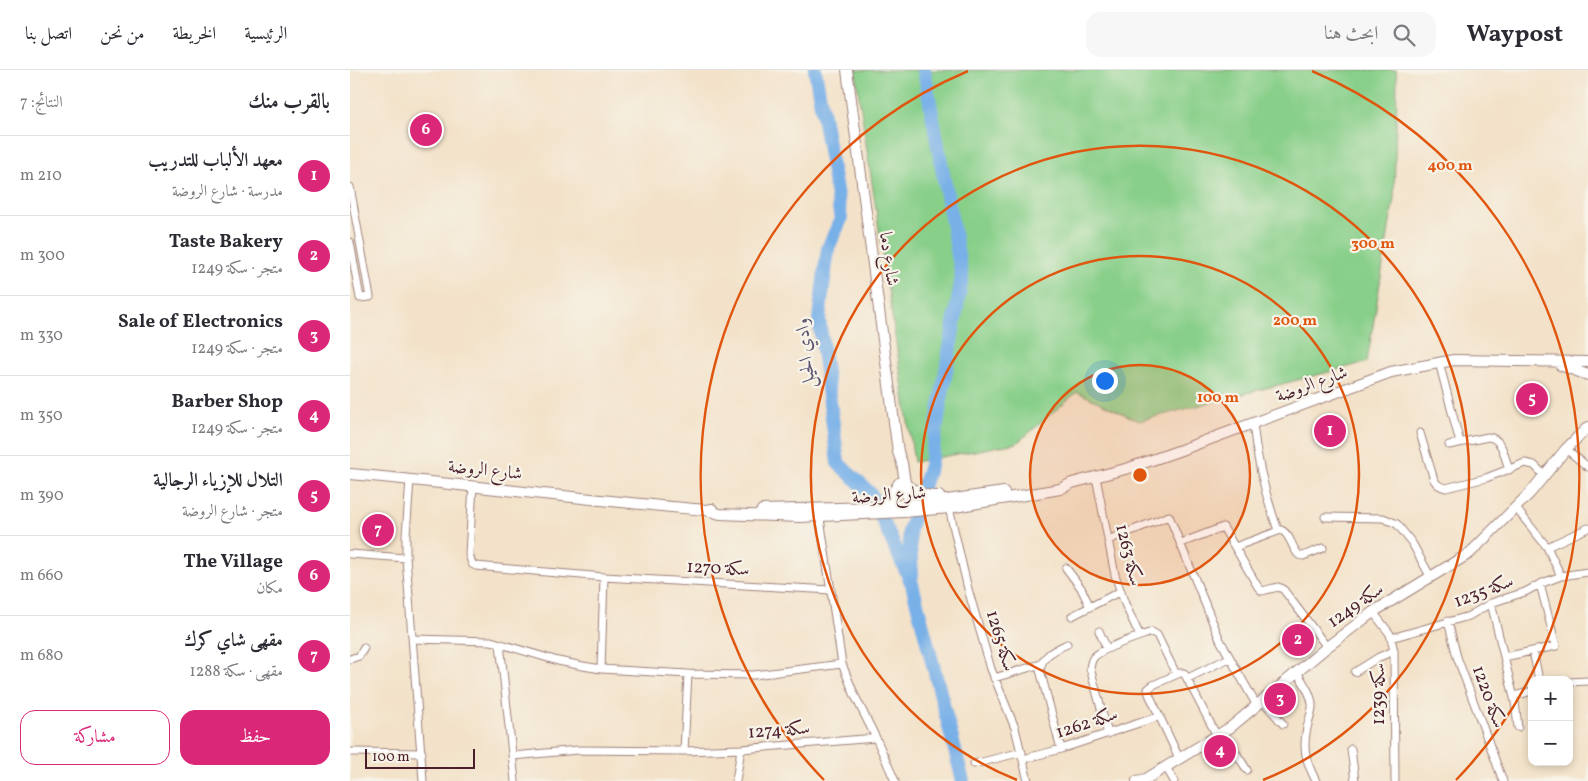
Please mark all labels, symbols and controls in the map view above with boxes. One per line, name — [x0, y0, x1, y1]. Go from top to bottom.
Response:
search box — [1086, 12, 1436, 57]
text: Waypost — [1466, 18, 1563, 52]
text: ابحث هنا — [1324, 21, 1378, 47]
icon: search — [1390, 21, 1418, 49]
text: اتصل بنا — [25, 22, 72, 47]
text: من نحن — [100, 22, 144, 47]
text: الخريطة — [172, 22, 216, 47]
text: الرئيسية — [244, 22, 287, 47]
text: بالقرب منك — [248, 88, 330, 117]
text: النتائج: 7 — [20, 92, 63, 114]
pin: 6 — [410, 111, 442, 149]
text: معهد الألباب للتدريب — [148, 148, 283, 174]
text: 400 m — [1428, 156, 1473, 177]
text: 210 m — [20, 165, 62, 187]
text: 1 — [311, 165, 317, 187]
text: مدرسة · شارع الروضة — [172, 181, 283, 203]
text: Taste Bakery — [169, 229, 283, 255]
street label: شارع دما — [871, 230, 904, 288]
text: 300 m — [1351, 234, 1395, 255]
text: 300 m — [20, 245, 65, 267]
text: 2 — [310, 245, 318, 267]
text: متجر · سكة 1249 — [191, 258, 283, 280]
text: Sale of Electronics — [118, 309, 283, 335]
text: 200 m — [1273, 311, 1317, 332]
water label: وادي الحيل — [789, 316, 824, 390]
text: 330 m — [20, 325, 63, 347]
text: 3 — [310, 325, 318, 347]
text: متجر · سكة 1249 — [191, 338, 283, 360]
street label: شارع الروضة — [1273, 361, 1352, 410]
your location — [1092, 368, 1118, 394]
pin: 5 — [1516, 380, 1548, 418]
text: 100 m — [1197, 388, 1240, 409]
text: Barber Shop — [172, 389, 283, 415]
text: 350 m — [20, 405, 63, 427]
text: 4 — [309, 405, 319, 427]
pin: 1 — [1314, 412, 1346, 450]
text: متجر · سكة 1249 — [191, 418, 283, 440]
street label: شارع الروضة — [447, 455, 523, 488]
centre of rings — [1131, 466, 1149, 484]
text: التلال للإزياء الرجالية — [153, 468, 283, 494]
street label: شارع الروضة — [851, 481, 927, 512]
text: 390 m — [20, 485, 64, 507]
text: 5 — [310, 485, 318, 507]
text: متجر · شارع الروضة — [182, 501, 283, 523]
pin: 7 — [362, 511, 394, 549]
street label: سكة 1263 — [1108, 521, 1148, 589]
text: The Village — [183, 549, 283, 575]
street label: سكة 1270 — [686, 555, 750, 583]
text: 660 m — [20, 565, 63, 587]
text: 6 — [310, 565, 318, 587]
street label: سكة 1235 — [1450, 569, 1518, 615]
street label: سكة 1249 — [1323, 577, 1389, 635]
text: مكان — [256, 578, 283, 600]
street label: سكة 1265 — [979, 607, 1021, 675]
pin: 2 — [1282, 621, 1314, 659]
text: مقهى شاي كرك — [184, 628, 283, 654]
text: 680 m — [20, 645, 63, 667]
text: 7 — [310, 645, 318, 667]
text: مقهى · سكة 1288 — [189, 661, 283, 683]
street label: سكة 1220 — [1465, 662, 1511, 732]
street label: سكة 1239 — [1367, 663, 1392, 725]
map controls — [1528, 676, 1573, 766]
button: + — [1528, 676, 1573, 721]
pin: 3 — [1264, 680, 1296, 718]
street label: سكة 1262 — [1053, 702, 1121, 746]
button: مشاركة — [20, 710, 170, 765]
button: حفظ — [180, 710, 330, 765]
street label: سكة 1274 — [747, 716, 811, 746]
button: − — [1528, 721, 1573, 766]
pin: 4 — [1204, 732, 1236, 770]
scale bar — [365, 746, 475, 769]
text: 100 m — [372, 748, 410, 767]

